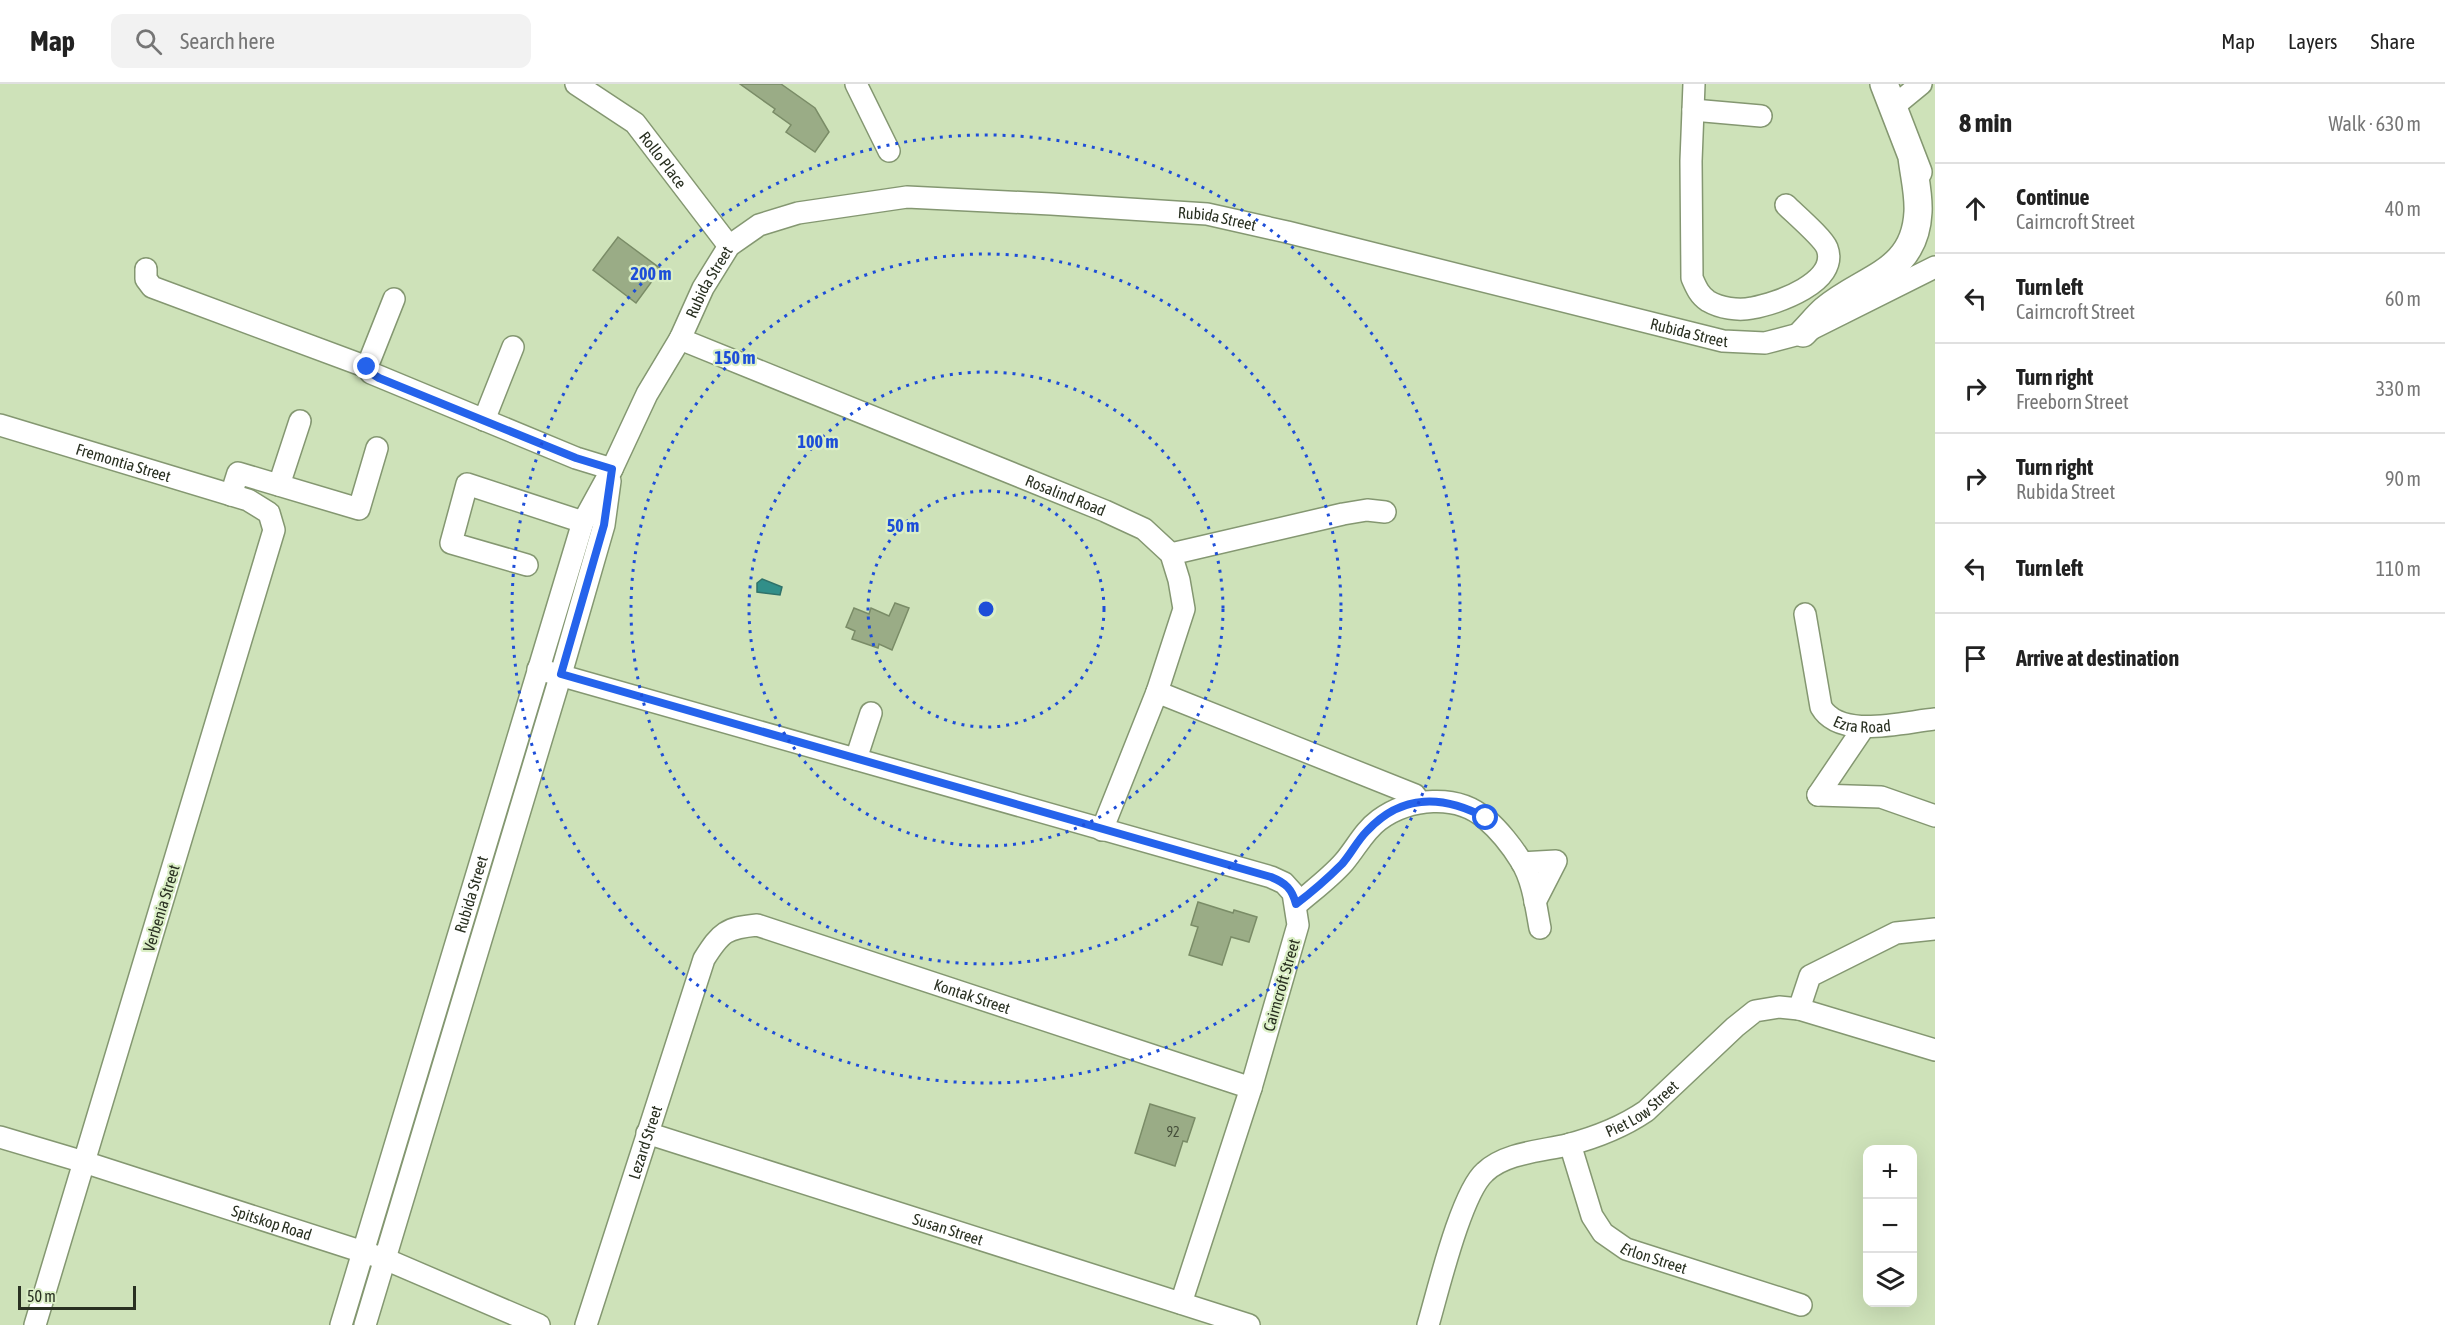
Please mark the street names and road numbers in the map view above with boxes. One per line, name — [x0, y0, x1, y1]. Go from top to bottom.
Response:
street label: Rollo Place — [636, 128, 690, 192]
street label: Rubida Street — [1177, 203, 1258, 234]
street label: Rubida Street — [682, 242, 736, 321]
street label: Rubida Street — [1648, 314, 1729, 350]
street label: Fremontia Street — [74, 440, 173, 485]
street label: Rosalind Road — [1023, 471, 1108, 519]
street label: Ezra Road — [1831, 712, 1892, 736]
street label: Rubida Street — [451, 853, 491, 935]
street label: Verbenia Street — [139, 862, 183, 954]
street label: Cairncroft Street — [1259, 936, 1303, 1033]
street label: Kontak Street — [932, 975, 1013, 1017]
street label: Piet Low Street — [1603, 1076, 1682, 1140]
street label: Lezard Street — [625, 1103, 665, 1181]
street label: Spitskop Road — [230, 1201, 314, 1244]
street label: Susan Street — [911, 1209, 986, 1249]
street label: Erlon Street — [1617, 1239, 1690, 1277]

